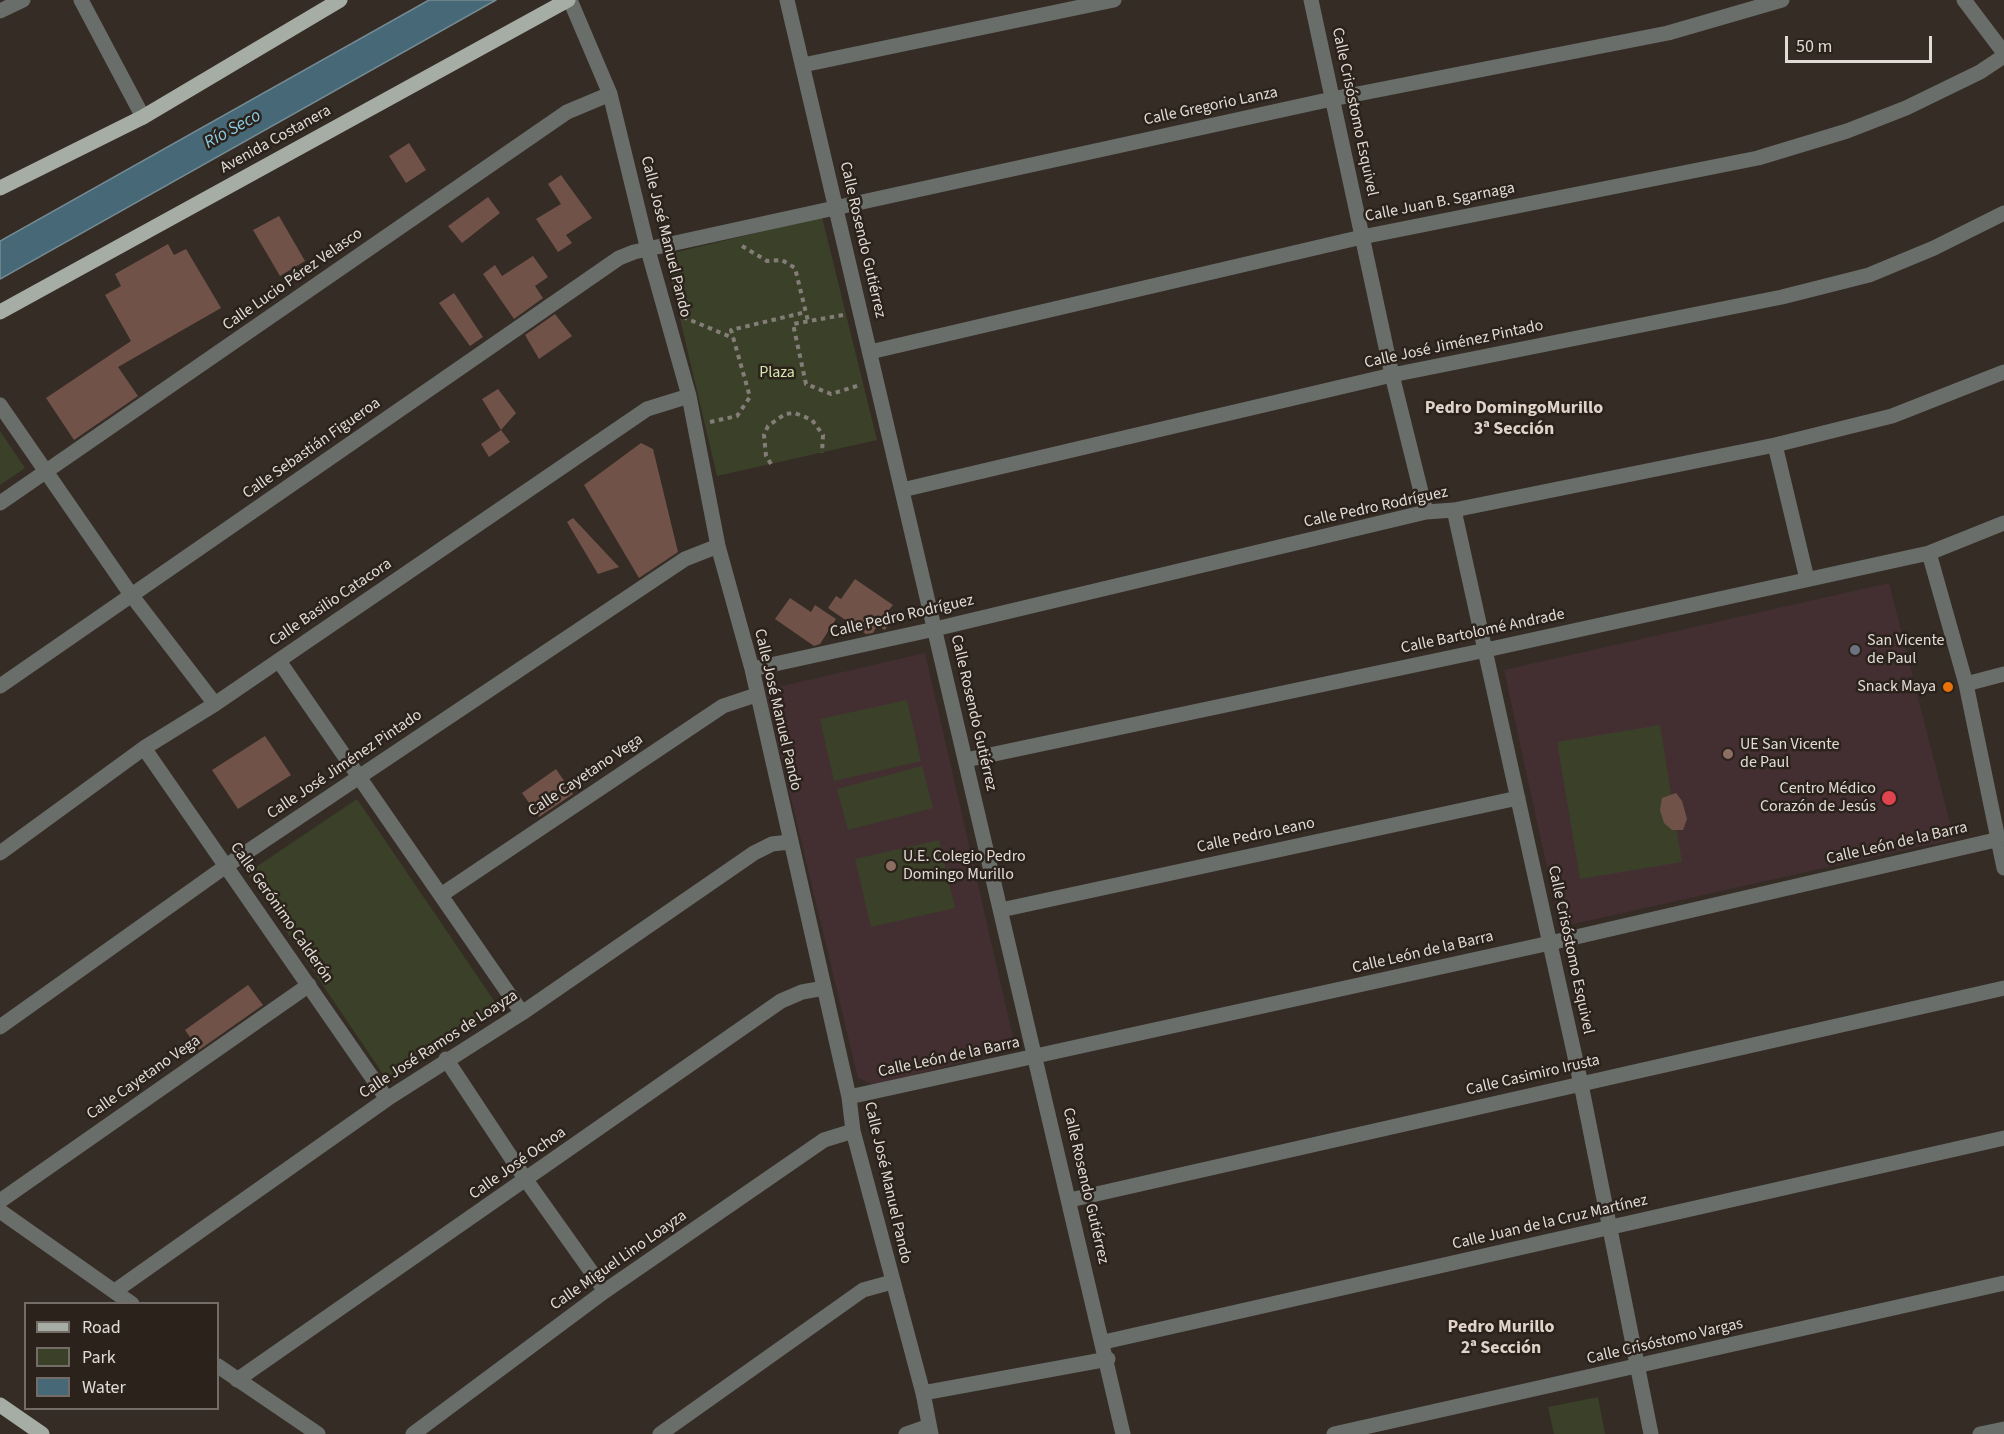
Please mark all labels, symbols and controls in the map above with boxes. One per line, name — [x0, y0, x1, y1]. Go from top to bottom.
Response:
scale bar — [1788, 24, 1935, 62]
street label: Calle Crisóstomo Esquivel — [1327, 26, 1381, 198]
text: 50 m — [1796, 34, 1832, 59]
street label: Calle Gregorio Lanza — [1142, 83, 1280, 131]
street label: Avenida Costanera — [217, 102, 335, 178]
water label: Río Seco — [201, 106, 265, 154]
street label: Calle José Manuel Pando — [636, 154, 694, 320]
street label: Calle Rosendo Gutiérrez — [835, 160, 889, 320]
street label: Calle Juan B. Sgarnaga — [1364, 179, 1516, 227]
street label: Calle Lucio Pérez Velasco — [219, 224, 367, 336]
street label: Calle José Jiménez Pintado — [1363, 317, 1545, 373]
park label: Plaza — [759, 363, 795, 383]
street label: Calle Sebastián Figueroa — [239, 394, 385, 504]
district label: Pedro DomingoMurillo 3ª Sección — [1425, 398, 1603, 440]
street label: Calle Pedro Rodríguez — [1302, 483, 1450, 533]
street label: Calle Basilio Catacora — [266, 555, 396, 651]
street label: Calle Pedro Rodríguez — [828, 591, 976, 643]
street label: Calle Bartolomé Andrade — [1399, 605, 1567, 659]
street label: Calle José Manuel Pando — [749, 627, 805, 793]
place label: San Vicente de Paul — [1867, 631, 1945, 669]
street label: Calle Rosendo Gutiérrez — [946, 633, 1000, 793]
marker: San Vicente de Paul — [1848, 643, 1862, 657]
place label: Snack Maya — [1857, 677, 1936, 697]
marker: Snack Maya — [1941, 680, 1955, 694]
street label: Calle José Jiménez Pintado — [264, 706, 426, 824]
street label: Calle Cayetano Vega — [525, 730, 647, 822]
place label: UE San Vicente de Paul — [1740, 735, 1839, 773]
marker: UE San Vicente de Paul — [1721, 747, 1735, 761]
place label: Centro Médico Corazón de Jesús — [1760, 779, 1876, 817]
marker: Centro Médico Corazón de Jesús — [1880, 789, 1898, 807]
street label: Calle Pedro Leano — [1195, 814, 1317, 858]
street label: Calle León de la Barra — [1825, 818, 1969, 870]
street label: Calle Gerónimo Calderón — [225, 839, 337, 987]
place label: U.E. Colegio Pedro Domingo Murillo — [903, 847, 1026, 885]
marker: U.E. Colegio Pedro Domingo Murillo — [884, 859, 898, 873]
street label: Calle Crisóstomo Esquivel — [1543, 864, 1597, 1036]
street label: Calle León de la Barra — [1351, 927, 1495, 979]
street label: Calle José Ramos de Loayza — [356, 986, 522, 1104]
street label: Calle Cayetano Vega — [83, 1032, 205, 1124]
street label: Calle León de la Barra — [876, 1034, 1022, 1082]
street label: Calle Casimiro Irusta — [1464, 1051, 1602, 1101]
street label: Calle José Manuel Pando — [859, 1100, 915, 1266]
street label: Calle Rosendo Gutiérrez — [1058, 1106, 1112, 1266]
street label: Calle José Ochoa — [466, 1124, 570, 1204]
street label: Calle Juan de la Cruz Martínez — [1451, 1191, 1649, 1255]
street label: Calle Miguel Lino Loayza — [547, 1207, 691, 1315]
legend — [24, 1302, 219, 1410]
text: Road — [82, 1315, 121, 1340]
street label: Calle Crisóstomo Vargas — [1585, 1315, 1745, 1369]
district label: Pedro Murillo 2ª Sección — [1448, 1317, 1554, 1360]
text: Park — [82, 1345, 116, 1370]
text: Water — [82, 1375, 126, 1400]

